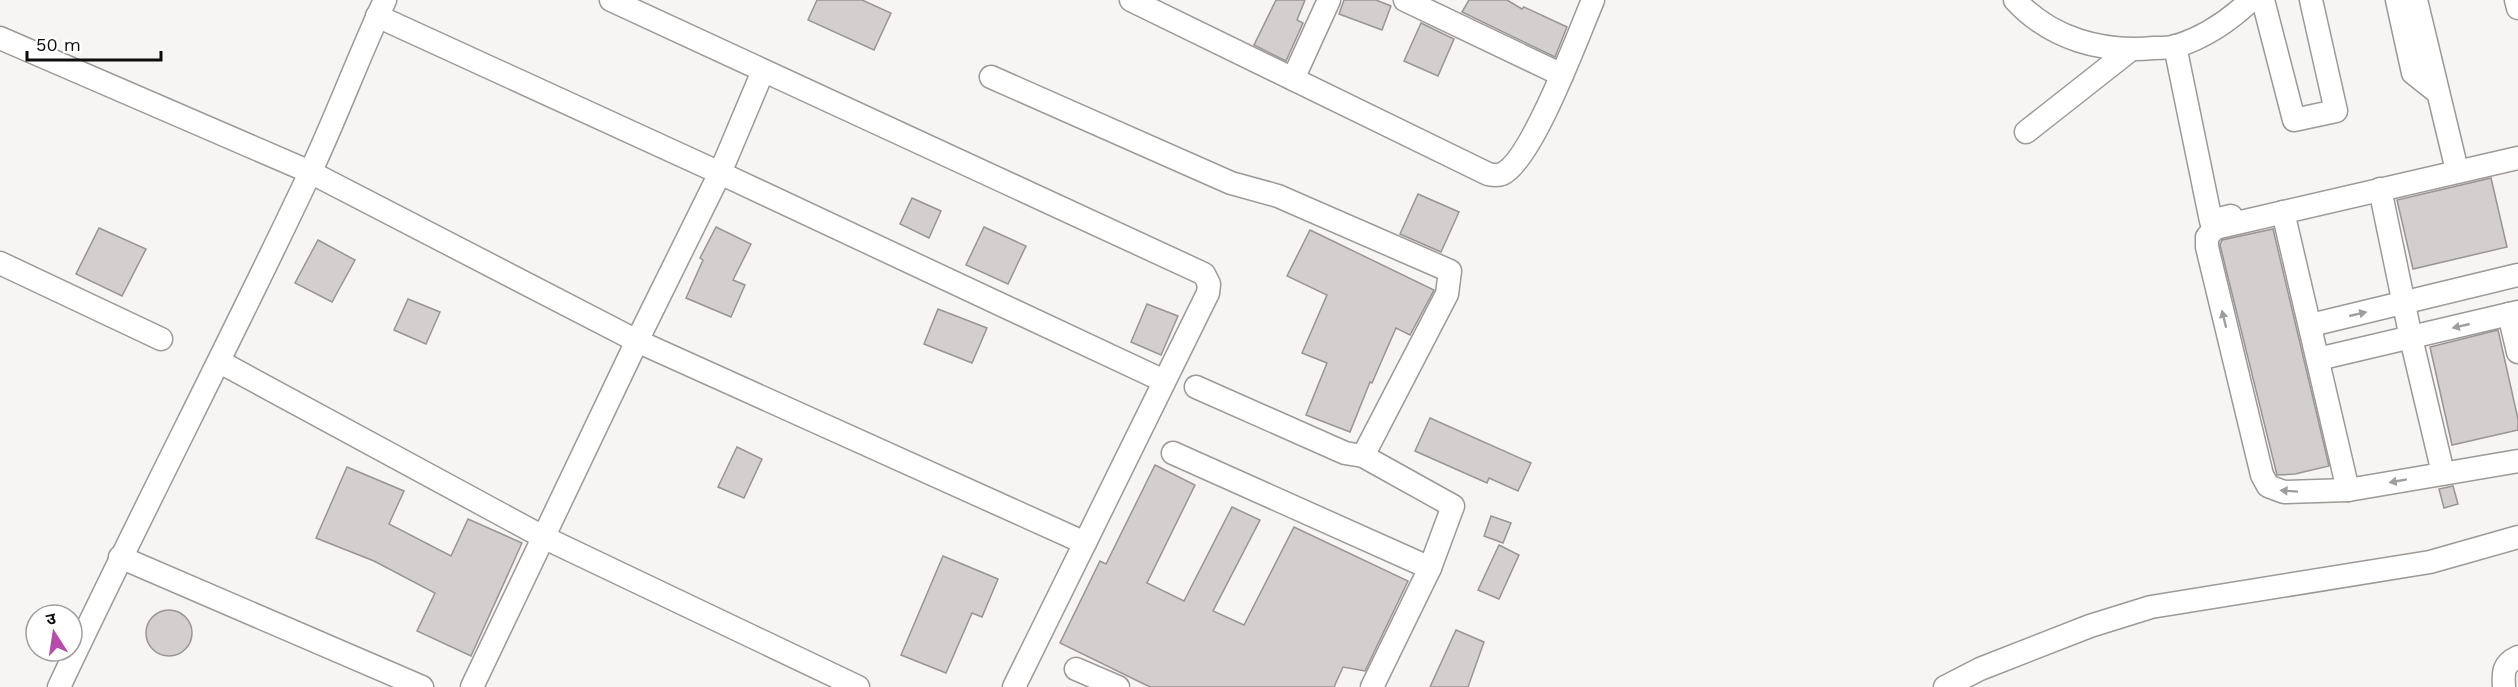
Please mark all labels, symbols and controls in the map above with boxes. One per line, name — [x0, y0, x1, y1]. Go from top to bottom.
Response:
scale bar — [27, 24, 160, 62]
text: 50 m — [36, 34, 81, 55]
one-way arrow — [2349, 308, 2367, 318]
one-way arrow — [2219, 310, 2229, 329]
one-way arrow — [2452, 321, 2470, 331]
one-way arrow — [2388, 477, 2407, 486]
one-way arrow — [2280, 486, 2299, 496]
north arrow — [24, 603, 84, 663]
text: उ — [44, 608, 58, 629]

